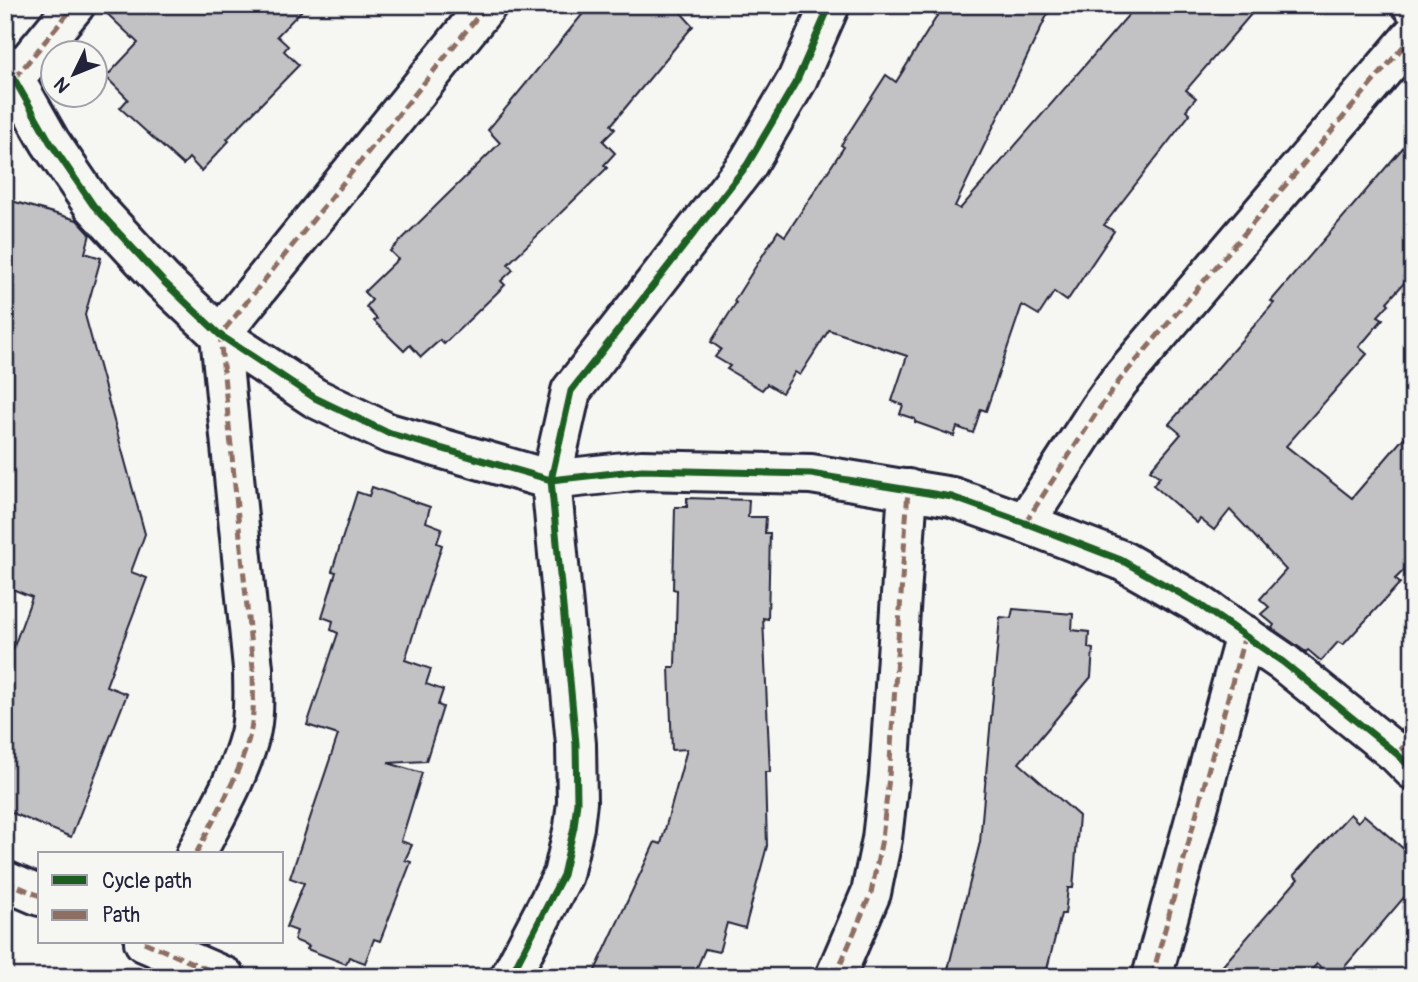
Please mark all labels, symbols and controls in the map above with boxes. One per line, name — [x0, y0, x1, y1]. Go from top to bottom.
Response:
north arrow — [38, 38, 108, 108]
text: N — [49, 72, 75, 98]
legend — [38, 852, 284, 944]
text: Cycle path — [102, 868, 192, 895]
text: Path — [102, 902, 140, 929]

